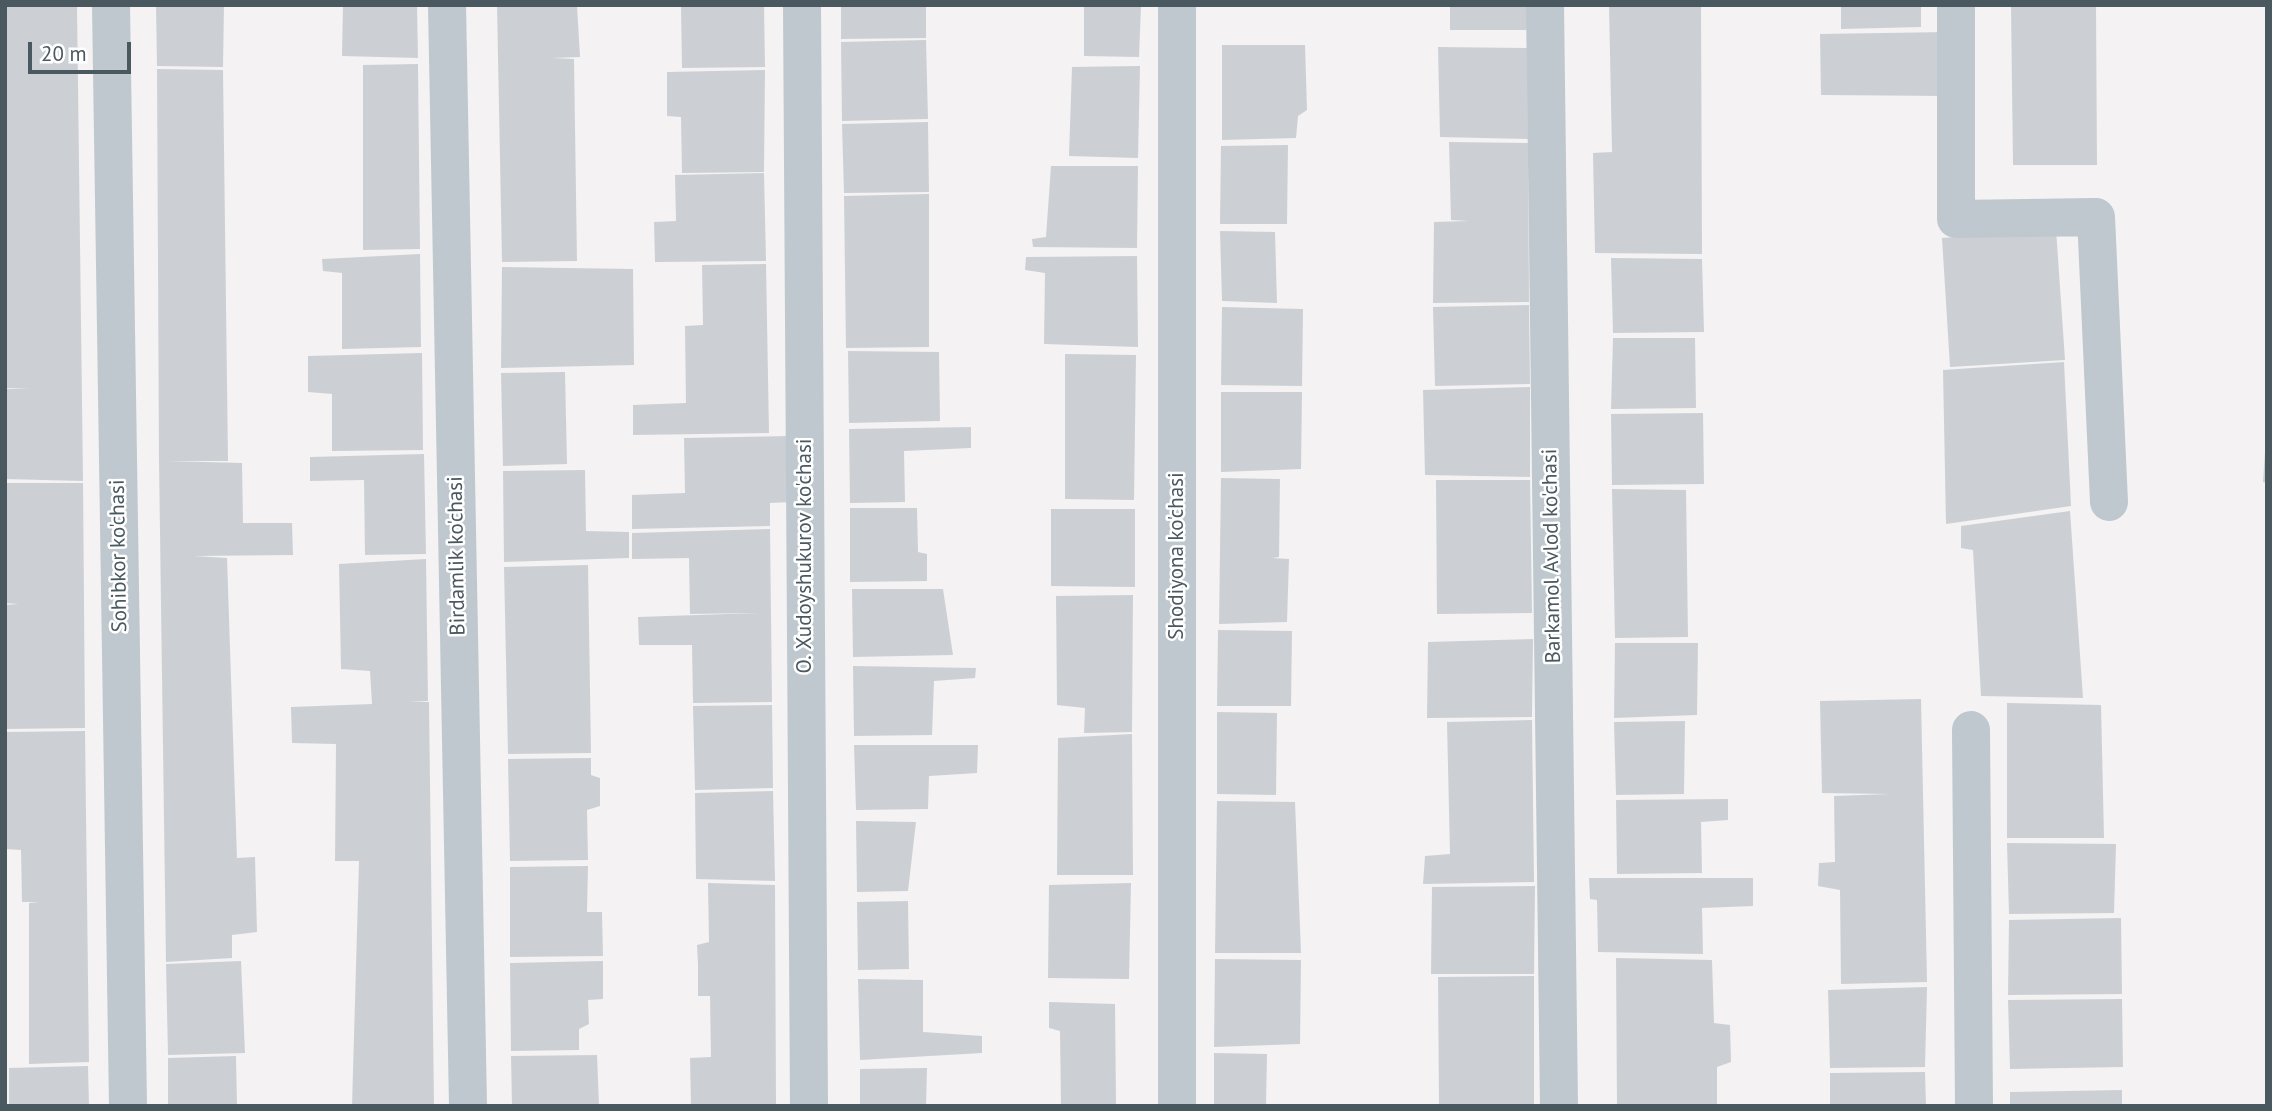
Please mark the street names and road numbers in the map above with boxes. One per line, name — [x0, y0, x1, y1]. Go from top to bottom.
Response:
street label: O. Xudoyshukurov ko'chasi — [792, 439, 818, 673]
street label: Barkamol Avlod ko'chasi — [1538, 449, 1566, 663]
street label: Shodiyona ko'chasi — [1164, 472, 1190, 640]
street label: Birdamlik ko'chasi — [443, 476, 471, 636]
street label: Sohibkor ko'chasi — [105, 479, 133, 633]

